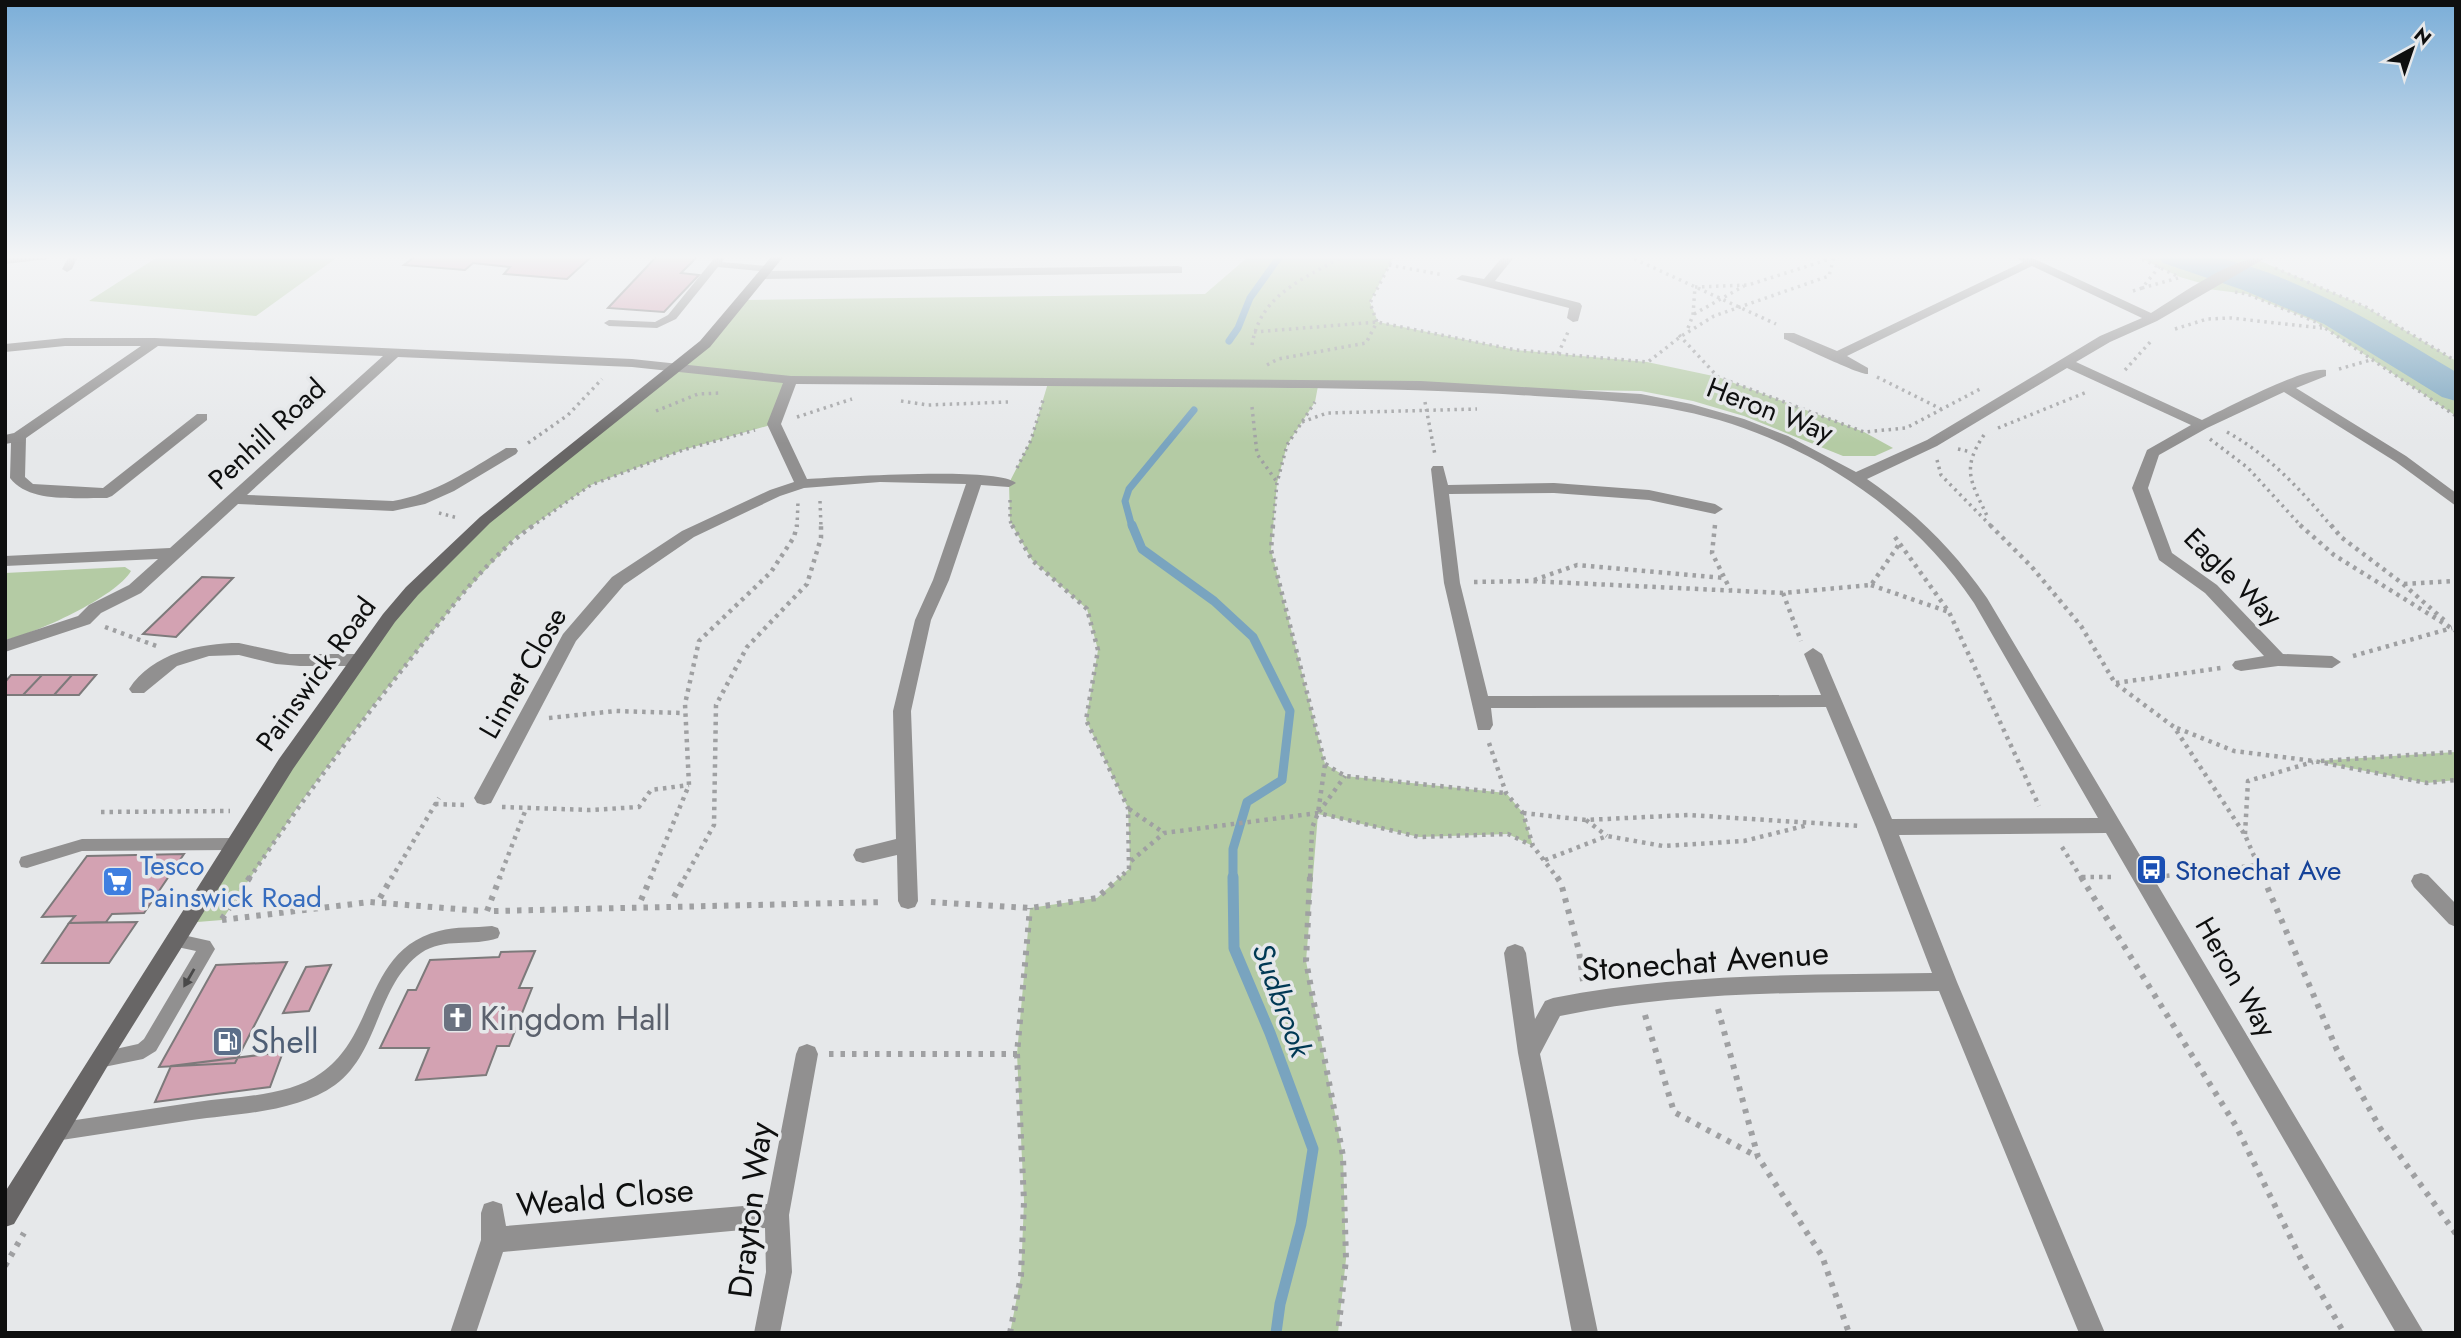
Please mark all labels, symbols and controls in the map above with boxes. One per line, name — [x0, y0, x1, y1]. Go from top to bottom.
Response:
north arrow — [2377, 14, 2447, 84]
text: N — [2408, 21, 2437, 52]
street label: Heron Way — [1701, 367, 1840, 453]
street label: Penhill Road — [199, 369, 335, 499]
street label: Eagle Way — [2174, 518, 2292, 636]
street label: Painswick Road — [246, 588, 386, 760]
street label: Linnet Close — [469, 600, 577, 746]
place label: Tesco Painswick Road — [140, 845, 322, 918]
place label: Stonechat Ave — [2175, 850, 2342, 891]
bus stop icon: Stonechat Ave — [2135, 853, 2169, 887]
supermarket icon: Tesco Painswick Road — [100, 864, 134, 898]
street label: Heron Way — [2185, 909, 2287, 1045]
street label: Stonechat Avenue — [1580, 929, 1830, 993]
water label: Sudbrook — [1242, 937, 1323, 1064]
one-way arrow — [183, 968, 195, 988]
place label: Kingdom Hall — [480, 995, 670, 1042]
church icon: Kingdom Hall — [440, 1001, 474, 1035]
place label: Shell — [251, 1018, 319, 1065]
fuel station icon: Shell — [211, 1024, 245, 1058]
street label: Drayton Way — [716, 1119, 784, 1301]
street label: Weald Close — [514, 1166, 696, 1228]

